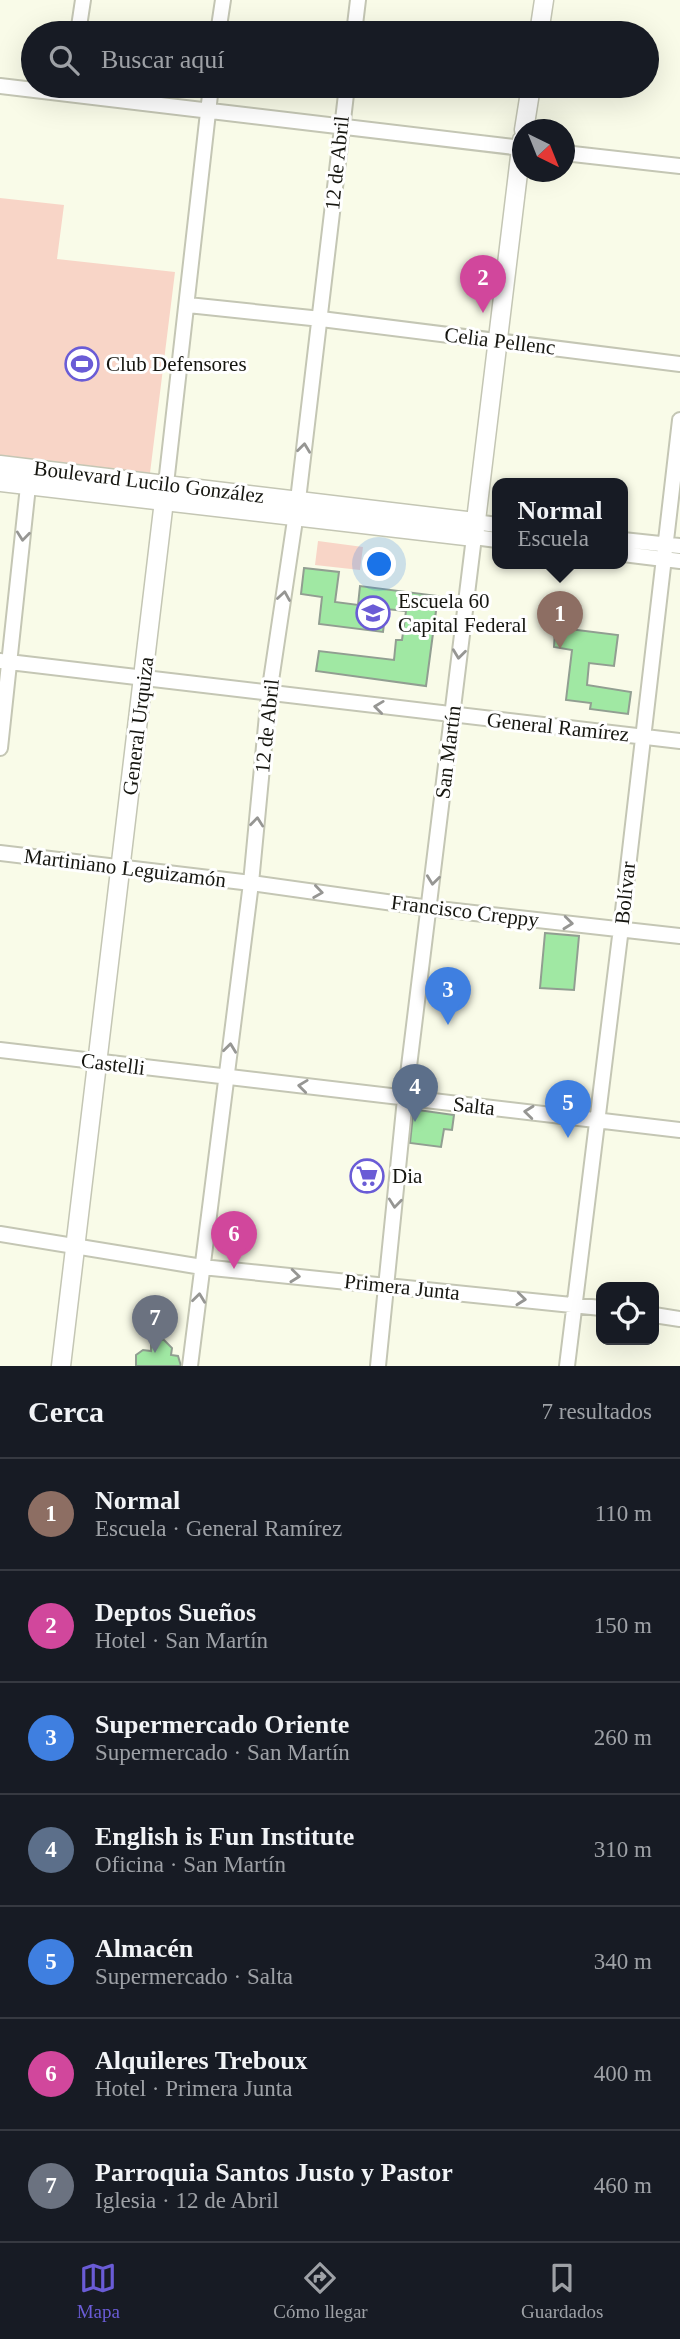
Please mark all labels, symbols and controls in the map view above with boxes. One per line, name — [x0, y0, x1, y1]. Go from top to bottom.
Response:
search box — [21, 21, 659, 98]
icon: search — [45, 41, 83, 79]
text: Buscar aquí — [101, 45, 224, 74]
street label: 12 de Abril — [320, 115, 354, 211]
north arrow — [512, 119, 575, 182]
pin: 2 — [460, 255, 506, 313]
street label: Celia Pellenc — [443, 322, 557, 360]
sports icon: Club Defensores — [63, 345, 101, 383]
place label: Club Defensores — [106, 352, 247, 376]
one-way arrow — [297, 442, 312, 454]
street label: Boulevard Lucilo González — [32, 456, 266, 508]
popup — [492, 478, 628, 569]
text: Normal — [517, 496, 603, 525]
text: Escuela — [517, 526, 589, 551]
one-way arrow — [16, 530, 31, 542]
your location — [362, 547, 396, 581]
place label: Escuela 60 Capital Federal — [398, 589, 527, 637]
one-way arrow — [276, 591, 291, 602]
pin: 1 — [537, 591, 583, 649]
school or university icon: Escuela 60 Capital Federal — [354, 594, 392, 632]
one-way arrow — [452, 648, 467, 660]
street label: General Urquiza — [118, 655, 158, 797]
street label: 12 de Abril — [250, 678, 284, 774]
one-way arrow — [374, 700, 385, 715]
street label: San Martín — [430, 703, 466, 800]
street label: General Ramírez — [486, 708, 630, 746]
one-way arrow — [249, 816, 264, 828]
street label: Martiniano Leguizamón — [23, 844, 228, 892]
street label: Bolívar — [610, 860, 640, 926]
one-way arrow — [425, 874, 440, 885]
one-way arrow — [312, 885, 324, 900]
street label: Francisco Creppy — [390, 890, 541, 932]
one-way arrow — [563, 915, 574, 930]
pin: 3 — [425, 967, 471, 1025]
one-way arrow — [223, 1042, 238, 1054]
street label: Castelli — [80, 1048, 146, 1080]
pin: 4 — [392, 1064, 438, 1122]
one-way arrow — [297, 1078, 309, 1093]
pin: 5 — [545, 1080, 591, 1138]
street label: Salta — [452, 1092, 497, 1120]
one-way arrow — [523, 1105, 534, 1120]
supermarket icon: Dia — [348, 1157, 386, 1195]
place label: Dia — [392, 1164, 423, 1188]
one-way arrow — [388, 1198, 403, 1209]
pin: 6 — [211, 1211, 257, 1269]
one-way arrow — [289, 1269, 301, 1284]
street label: Primera Junta — [343, 1269, 462, 1305]
map controls — [596, 1282, 659, 1345]
button: locate — [596, 1282, 659, 1345]
one-way arrow — [516, 1291, 527, 1306]
one-way arrow — [191, 1292, 206, 1304]
pin: 7 — [132, 1295, 178, 1353]
text: Cerca — [28, 1395, 104, 1428]
text: 7 resultados — [541, 1399, 652, 1424]
text: Normal — [95, 1486, 180, 1515]
text: 1 — [45, 1501, 57, 1526]
text: 110 m — [595, 1501, 652, 1526]
text: Escuela · General Ramírez — [95, 1516, 342, 1541]
text: Deptos Sueños — [95, 1598, 256, 1627]
text: 2 — [45, 1613, 57, 1638]
text: 150 m — [594, 1613, 652, 1638]
text: Hotel · San Martín — [95, 1628, 268, 1653]
text: Supermercado Oriente — [95, 1710, 349, 1739]
text: 3 — [45, 1725, 57, 1750]
text: 260 m — [594, 1725, 652, 1750]
text: Supermercado · San Martín — [95, 1740, 350, 1765]
text: English is Fun Institute — [95, 1822, 354, 1851]
text: 4 — [45, 1837, 57, 1862]
text: 310 m — [594, 1837, 652, 1862]
text: Oficina · San Martín — [95, 1852, 286, 1877]
text: Almacén — [95, 1934, 193, 1963]
text: 5 — [45, 1949, 57, 1974]
text: 340 m — [594, 1949, 652, 1974]
text: Supermercado · Salta — [95, 1964, 293, 1989]
text: Alquileres Treboux — [95, 2046, 308, 2075]
text: 6 — [45, 2061, 57, 2086]
text: 400 m — [594, 2061, 652, 2086]
text: Hotel · Primera Junta — [95, 2076, 292, 2101]
text: Parroquia Santos Justo y Pastor — [95, 2158, 453, 2187]
text: 7 — [45, 2173, 57, 2198]
text: 460 m — [594, 2173, 652, 2198]
text: Iglesia · 12 de Abril — [95, 2188, 279, 2213]
tab: Mapa — [77, 2259, 120, 2323]
tab: Cómo llegar — [273, 2259, 368, 2323]
tab: Guardados — [521, 2259, 603, 2323]

